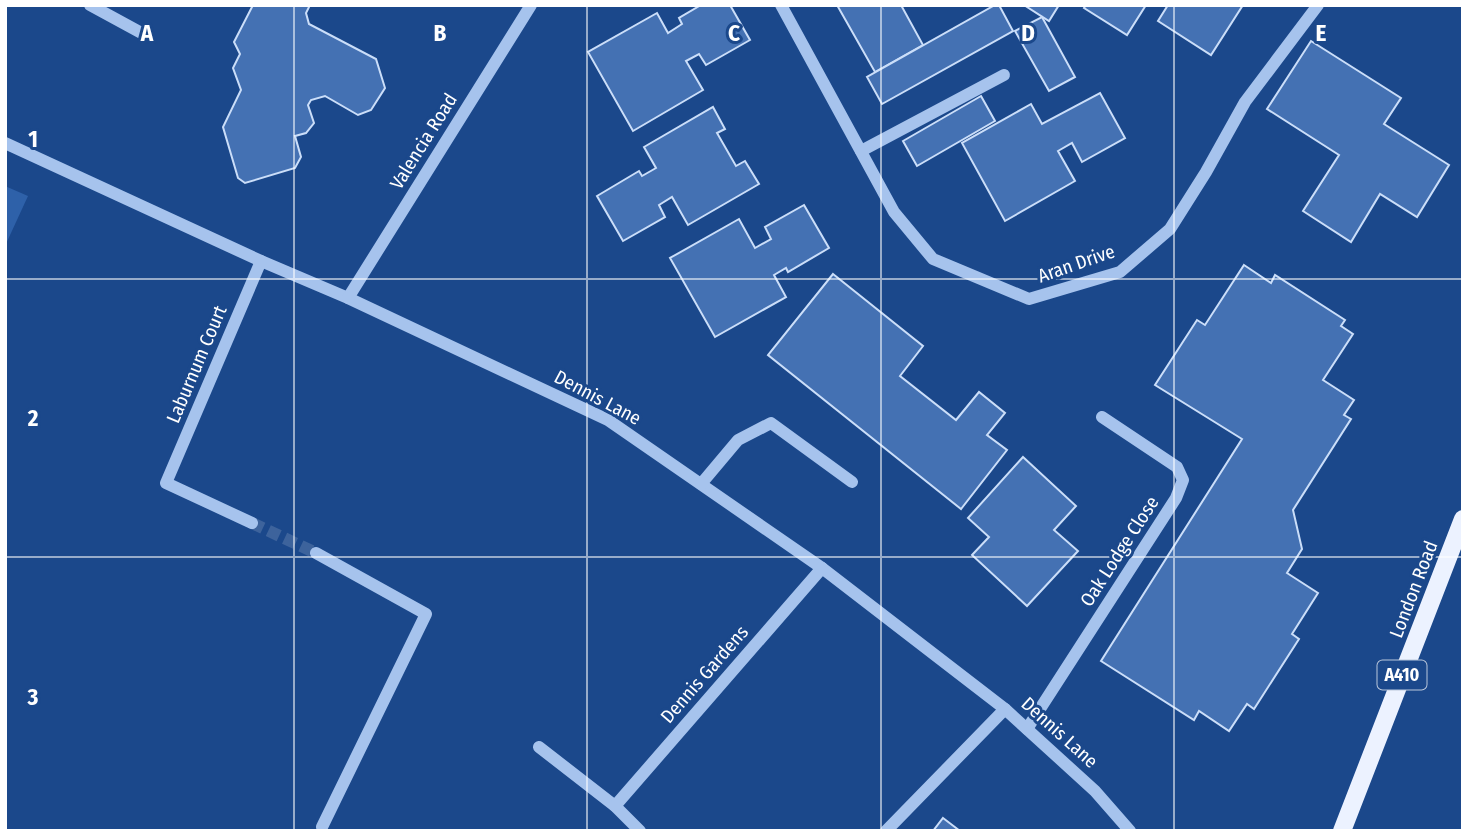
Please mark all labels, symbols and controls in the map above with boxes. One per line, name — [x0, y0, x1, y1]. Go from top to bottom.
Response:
text: A — [140, 19, 154, 47]
text: B — [434, 19, 447, 47]
text: C — [728, 19, 740, 47]
text: D — [1021, 19, 1035, 47]
text: E — [1316, 19, 1327, 47]
street label: Valencia Road — [385, 89, 462, 193]
text: 1 — [28, 125, 38, 153]
street label: Aran Drive — [1035, 240, 1118, 287]
street label: Laburnum Court — [161, 301, 232, 426]
street label: Dennis Lane — [551, 365, 645, 430]
text: 2 — [27, 404, 39, 432]
street label: Oak Lodge Close — [1075, 492, 1164, 611]
street label: London Road — [1384, 537, 1442, 641]
street label: Dennis Gardens — [656, 621, 753, 728]
road number: A410 — [1378, 660, 1426, 690]
text: 3 — [27, 683, 39, 711]
street label: Dennis Lane — [1017, 692, 1103, 773]

